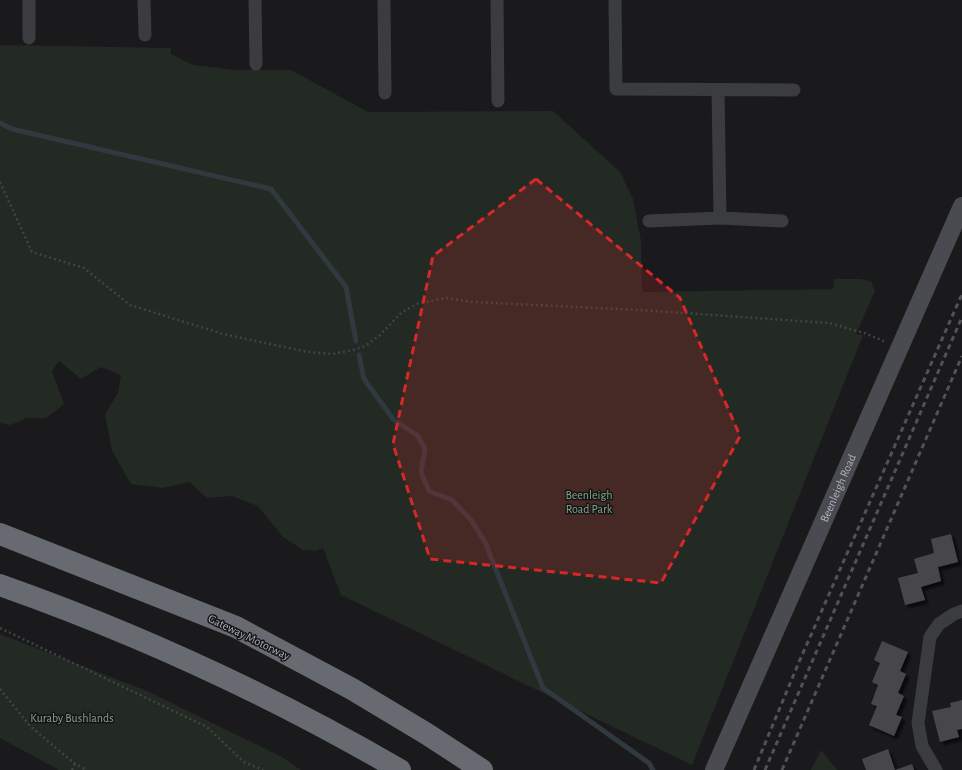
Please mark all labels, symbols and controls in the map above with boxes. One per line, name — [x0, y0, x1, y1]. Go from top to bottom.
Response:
street label: Beenleigh Road — [818, 452, 858, 524]
park label: Beenleigh Road Park — [565, 489, 613, 515]
street label: Gateway Motorway — [206, 612, 292, 663]
park label: Kuraby Bushlands — [30, 712, 114, 725]

